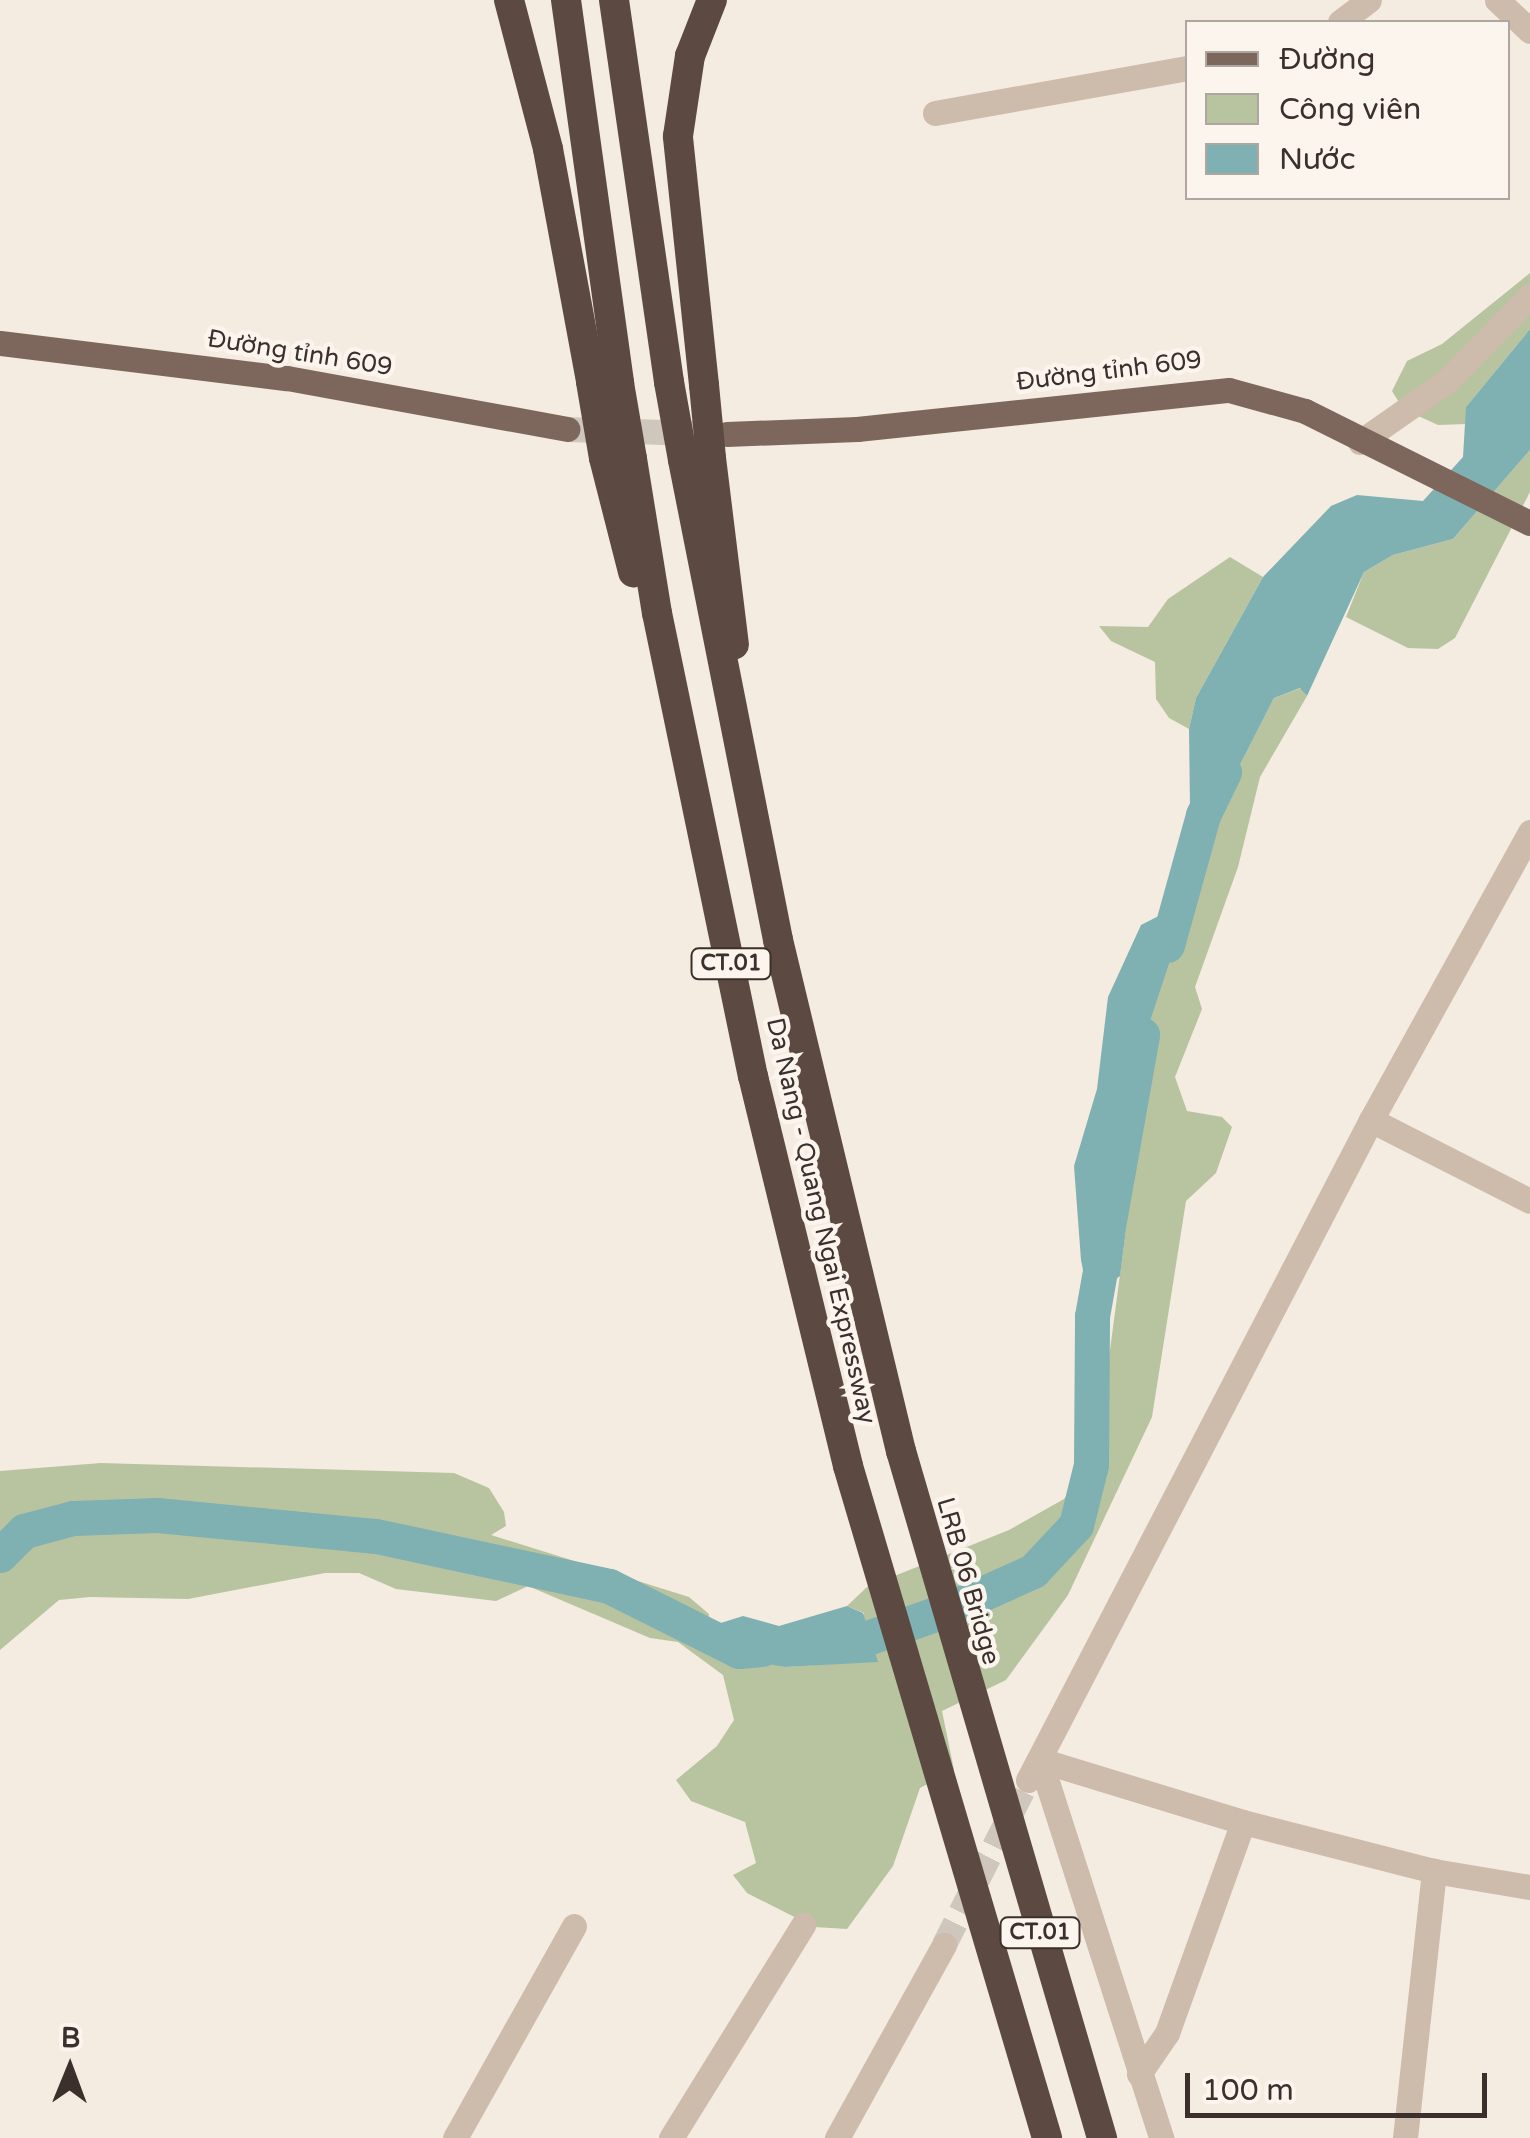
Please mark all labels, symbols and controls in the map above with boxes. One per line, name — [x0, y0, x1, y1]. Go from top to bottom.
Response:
legend — [1185, 20, 1510, 200]
text: Đường — [1279, 41, 1375, 78]
text: Công viên — [1279, 91, 1421, 128]
text: Nước — [1279, 141, 1356, 178]
street label: Đường tỉnh 609 — [205, 324, 395, 382]
street label: Đường tỉnh 609 — [1015, 345, 1203, 397]
road number: CT.01 — [688, 947, 774, 981]
street label: Da Nang - Quang Ngai Expressway — [760, 1015, 882, 1427]
street label: LRB 06 Bridge — [930, 1494, 1006, 1668]
road number: CT.01 — [998, 1916, 1082, 1950]
north arrow — [20, 2018, 120, 2118]
text: B — [61, 2021, 81, 2055]
scale bar — [1190, 2053, 1492, 2115]
text: 100 m — [1202, 2072, 1294, 2109]

